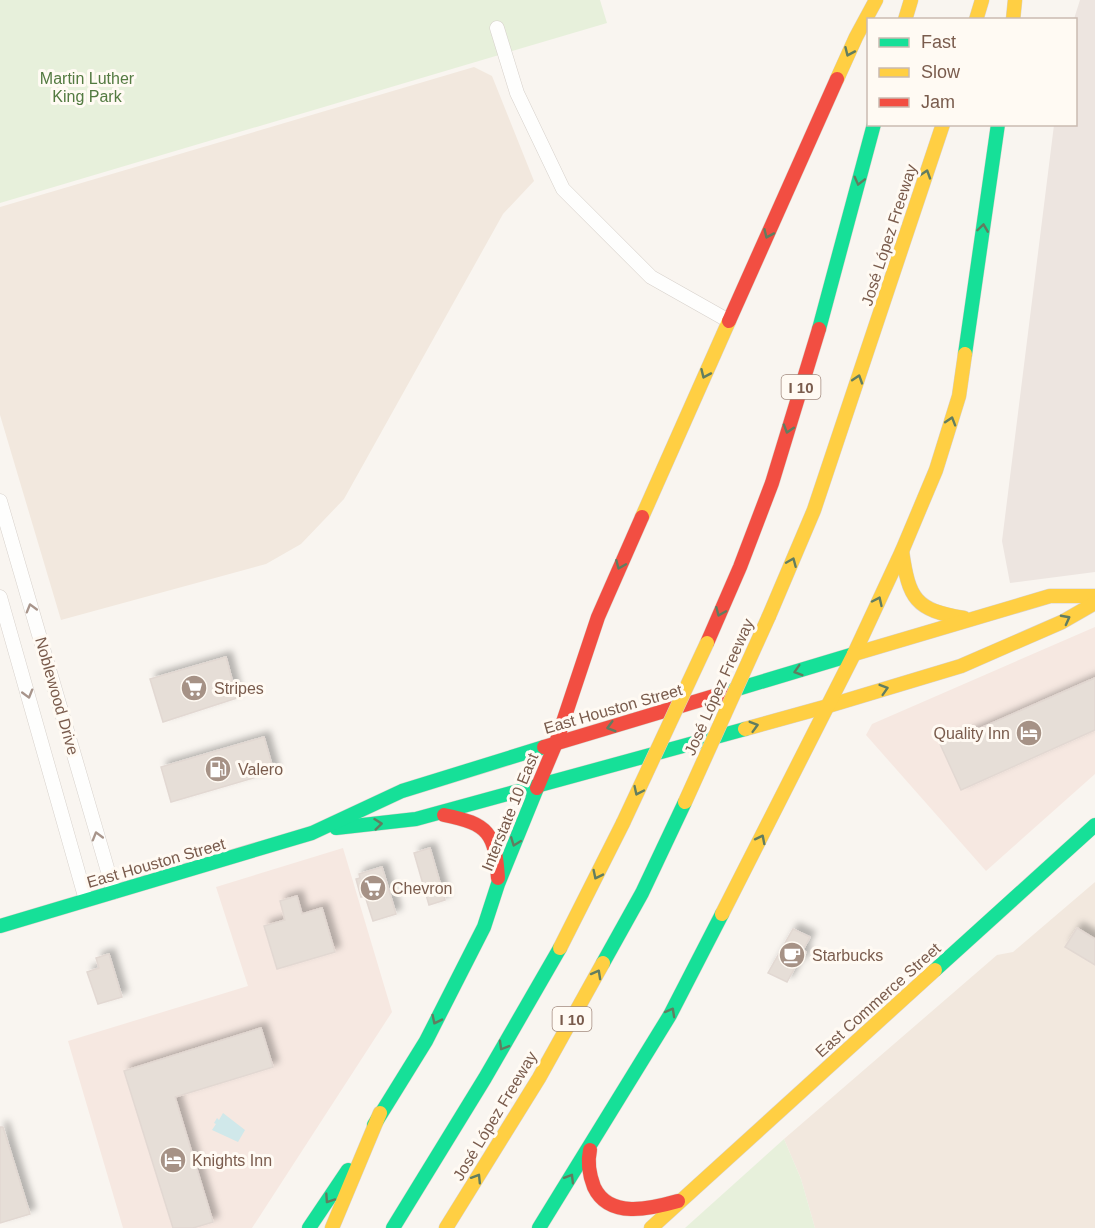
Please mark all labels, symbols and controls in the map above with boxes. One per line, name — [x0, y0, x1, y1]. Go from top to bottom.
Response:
legend — [867, 18, 1077, 126]
text: Fast — [921, 32, 956, 52]
one-way arrow — [845, 46, 857, 57]
text: Slow — [921, 62, 961, 82]
park label: Martin Luther King Park — [40, 70, 135, 105]
text: Jam — [921, 92, 955, 112]
street label: José López Freeway — [858, 162, 920, 308]
one-way arrow — [919, 169, 932, 180]
one-way arrow — [854, 175, 866, 186]
one-way arrow — [976, 224, 988, 233]
one-way arrow — [763, 227, 775, 238]
one-way arrow — [700, 368, 712, 379]
one-way arrow — [851, 374, 863, 385]
road number: I 10 — [782, 375, 820, 399]
one-way arrow — [944, 416, 956, 427]
one-way arrow — [783, 423, 795, 434]
one-way arrow — [785, 557, 797, 568]
one-way arrow — [615, 559, 627, 570]
one-way arrow — [871, 597, 883, 608]
one-way arrow — [26, 603, 38, 614]
one-way arrow — [715, 605, 727, 616]
one-way arrow — [1059, 615, 1070, 626]
street label: José López Freeway — [681, 616, 757, 758]
street label: Noblewood Drive — [32, 635, 82, 757]
one-way arrow — [793, 664, 803, 676]
supermarket icon: Stripes — [179, 673, 209, 703]
place label: Stripes — [214, 680, 264, 697]
street label: East Houston Street — [542, 681, 685, 737]
one-way arrow — [878, 684, 889, 696]
one-way arrow — [20, 689, 33, 699]
hotel icon: Quality Inn — [1014, 718, 1044, 748]
one-way arrow — [606, 720, 617, 732]
one-way arrow — [749, 721, 759, 734]
place label: Quality Inn — [934, 725, 1010, 742]
street label: Interstate 10 East — [479, 750, 542, 873]
fuel station icon: Valero — [203, 754, 233, 784]
place label: Valero — [238, 761, 283, 778]
one-way arrow — [633, 784, 645, 795]
one-way arrow — [373, 818, 382, 830]
one-way arrow — [92, 831, 105, 841]
one-way arrow — [754, 834, 765, 845]
street label: East Houston Street — [85, 835, 228, 891]
one-way arrow — [510, 836, 522, 847]
one-way arrow — [592, 869, 604, 880]
supermarket icon: Chevron — [358, 873, 388, 903]
place label: Chevron — [392, 880, 452, 897]
street label: East Commerce Street — [812, 939, 944, 1060]
cafe icon: Starbucks — [777, 940, 807, 970]
place label: Starbucks — [812, 947, 883, 964]
one-way arrow — [590, 970, 601, 980]
road number: I 10 — [552, 1007, 592, 1031]
one-way arrow — [664, 1007, 675, 1018]
one-way arrow — [432, 1014, 443, 1024]
one-way arrow — [499, 1040, 510, 1050]
street label: José López Freeway — [450, 1048, 540, 1184]
hotel icon: Knights Inn — [158, 1145, 188, 1175]
place label: Knights Inn — [192, 1152, 272, 1169]
one-way arrow — [469, 1174, 481, 1184]
one-way arrow — [562, 1174, 574, 1184]
one-way arrow — [324, 1193, 336, 1203]

